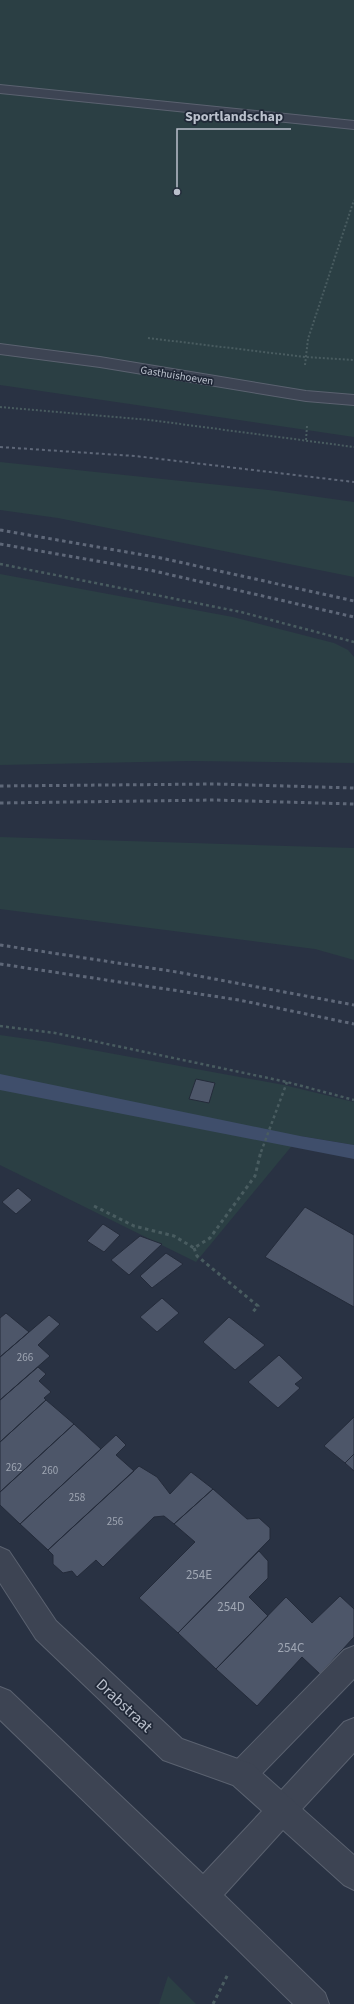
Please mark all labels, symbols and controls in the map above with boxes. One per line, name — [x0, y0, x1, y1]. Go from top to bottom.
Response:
callout: Sportlandschap — [177, 103, 291, 129]
text: Sportlandschap — [185, 107, 283, 127]
street label: Gasthuishoeven — [139, 362, 215, 389]
house number: 266 — [17, 1350, 34, 1365]
house number: 262 — [6, 1460, 22, 1475]
house number: 260 — [42, 1463, 58, 1478]
house number: 258 — [69, 1490, 86, 1505]
house number: 256 — [107, 1514, 124, 1529]
house number: 254E — [186, 1566, 212, 1584]
house number: 254D — [217, 1598, 245, 1616]
house number: 254C — [278, 1639, 304, 1657]
street label: Drabstraat — [91, 1674, 158, 1738]

